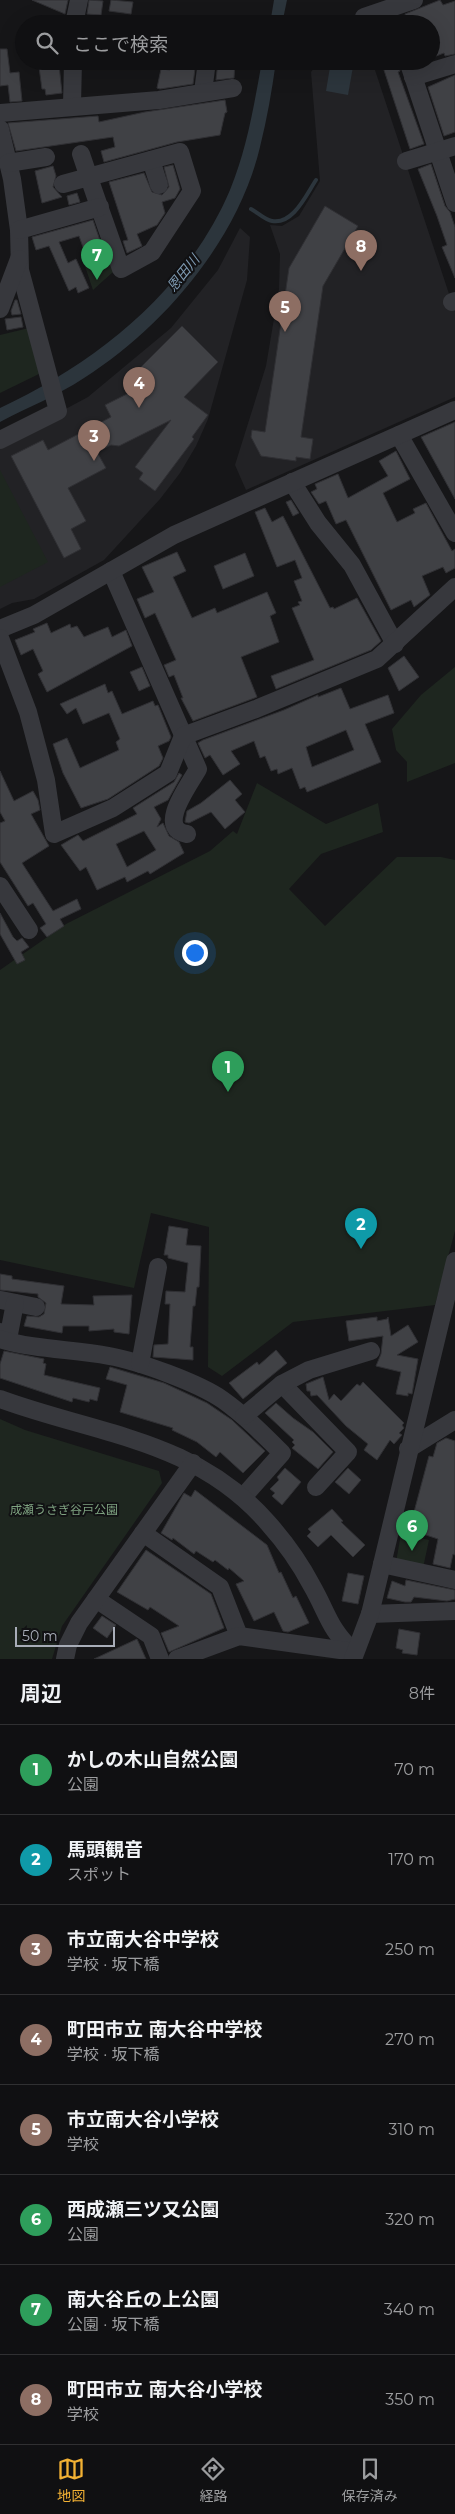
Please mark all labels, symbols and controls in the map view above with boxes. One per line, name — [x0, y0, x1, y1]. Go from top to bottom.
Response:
search box — [15, 15, 440, 70]
icon: search — [33, 29, 61, 57]
text: ここで検索 — [73, 33, 168, 56]
pin: 8 — [345, 230, 377, 271]
pin: 7 — [81, 239, 113, 280]
water label: 恩田川 — [163, 249, 204, 295]
pin: 5 — [269, 291, 301, 332]
pin: 4 — [123, 367, 155, 408]
pin: 3 — [78, 420, 110, 461]
your location — [182, 940, 208, 966]
pin: 1 — [212, 1051, 244, 1092]
pin: 2 — [345, 1208, 377, 1249]
park label: 成瀬うさぎ谷戸公園 — [10, 1502, 118, 1517]
pin: 6 — [396, 1510, 428, 1551]
scale bar — [15, 1624, 115, 1647]
text: 50 m — [22, 1627, 58, 1645]
text: 周辺 — [20, 1681, 62, 1706]
text: 8件 — [409, 1684, 435, 1703]
text: かしの木山自然公園 — [67, 1748, 238, 1771]
text: 1 — [33, 1760, 39, 1779]
text: 70 m — [394, 1760, 435, 1779]
text: 公園 — [67, 1775, 99, 1794]
text: 馬頭観音 — [67, 1838, 143, 1861]
text: 2 — [31, 1850, 41, 1869]
text: 170 m — [388, 1850, 435, 1869]
text: スポット — [67, 1865, 131, 1884]
text: 市立南大谷中学校 — [67, 1928, 219, 1951]
text: 3 — [31, 1940, 41, 1959]
text: 250 m — [385, 1940, 435, 1959]
text: 学校 · 坂下橋 — [67, 1955, 159, 1974]
text: 町田市立 南大谷中学校 — [67, 2018, 262, 2041]
text: 4 — [30, 2030, 42, 2049]
text: 270 m — [385, 2030, 435, 2049]
text: 学校 · 坂下橋 — [67, 2045, 159, 2064]
text: 市立南大谷小学校 — [67, 2108, 219, 2131]
text: 5 — [31, 2120, 41, 2139]
text: 310 m — [388, 2120, 435, 2139]
text: 学校 — [67, 2135, 99, 2154]
text: 西成瀬三ツ又公園 — [67, 2198, 219, 2221]
text: 6 — [31, 2210, 41, 2229]
text: 320 m — [385, 2210, 435, 2229]
text: 公園 — [67, 2225, 99, 2244]
text: 南大谷丘の上公園 — [67, 2288, 219, 2311]
text: 7 — [31, 2300, 41, 2319]
text: 340 m — [384, 2300, 435, 2319]
text: 公園 · 坂下橋 — [67, 2315, 159, 2334]
text: 町田市立 南大谷小学校 — [67, 2378, 262, 2401]
text: 8 — [31, 2390, 41, 2409]
text: 350 m — [385, 2390, 435, 2409]
text: 学校 — [67, 2405, 99, 2424]
tab: 地図 — [57, 2455, 85, 2505]
tab: 経路 — [199, 2455, 227, 2505]
tab: 保存済み — [342, 2455, 398, 2505]

